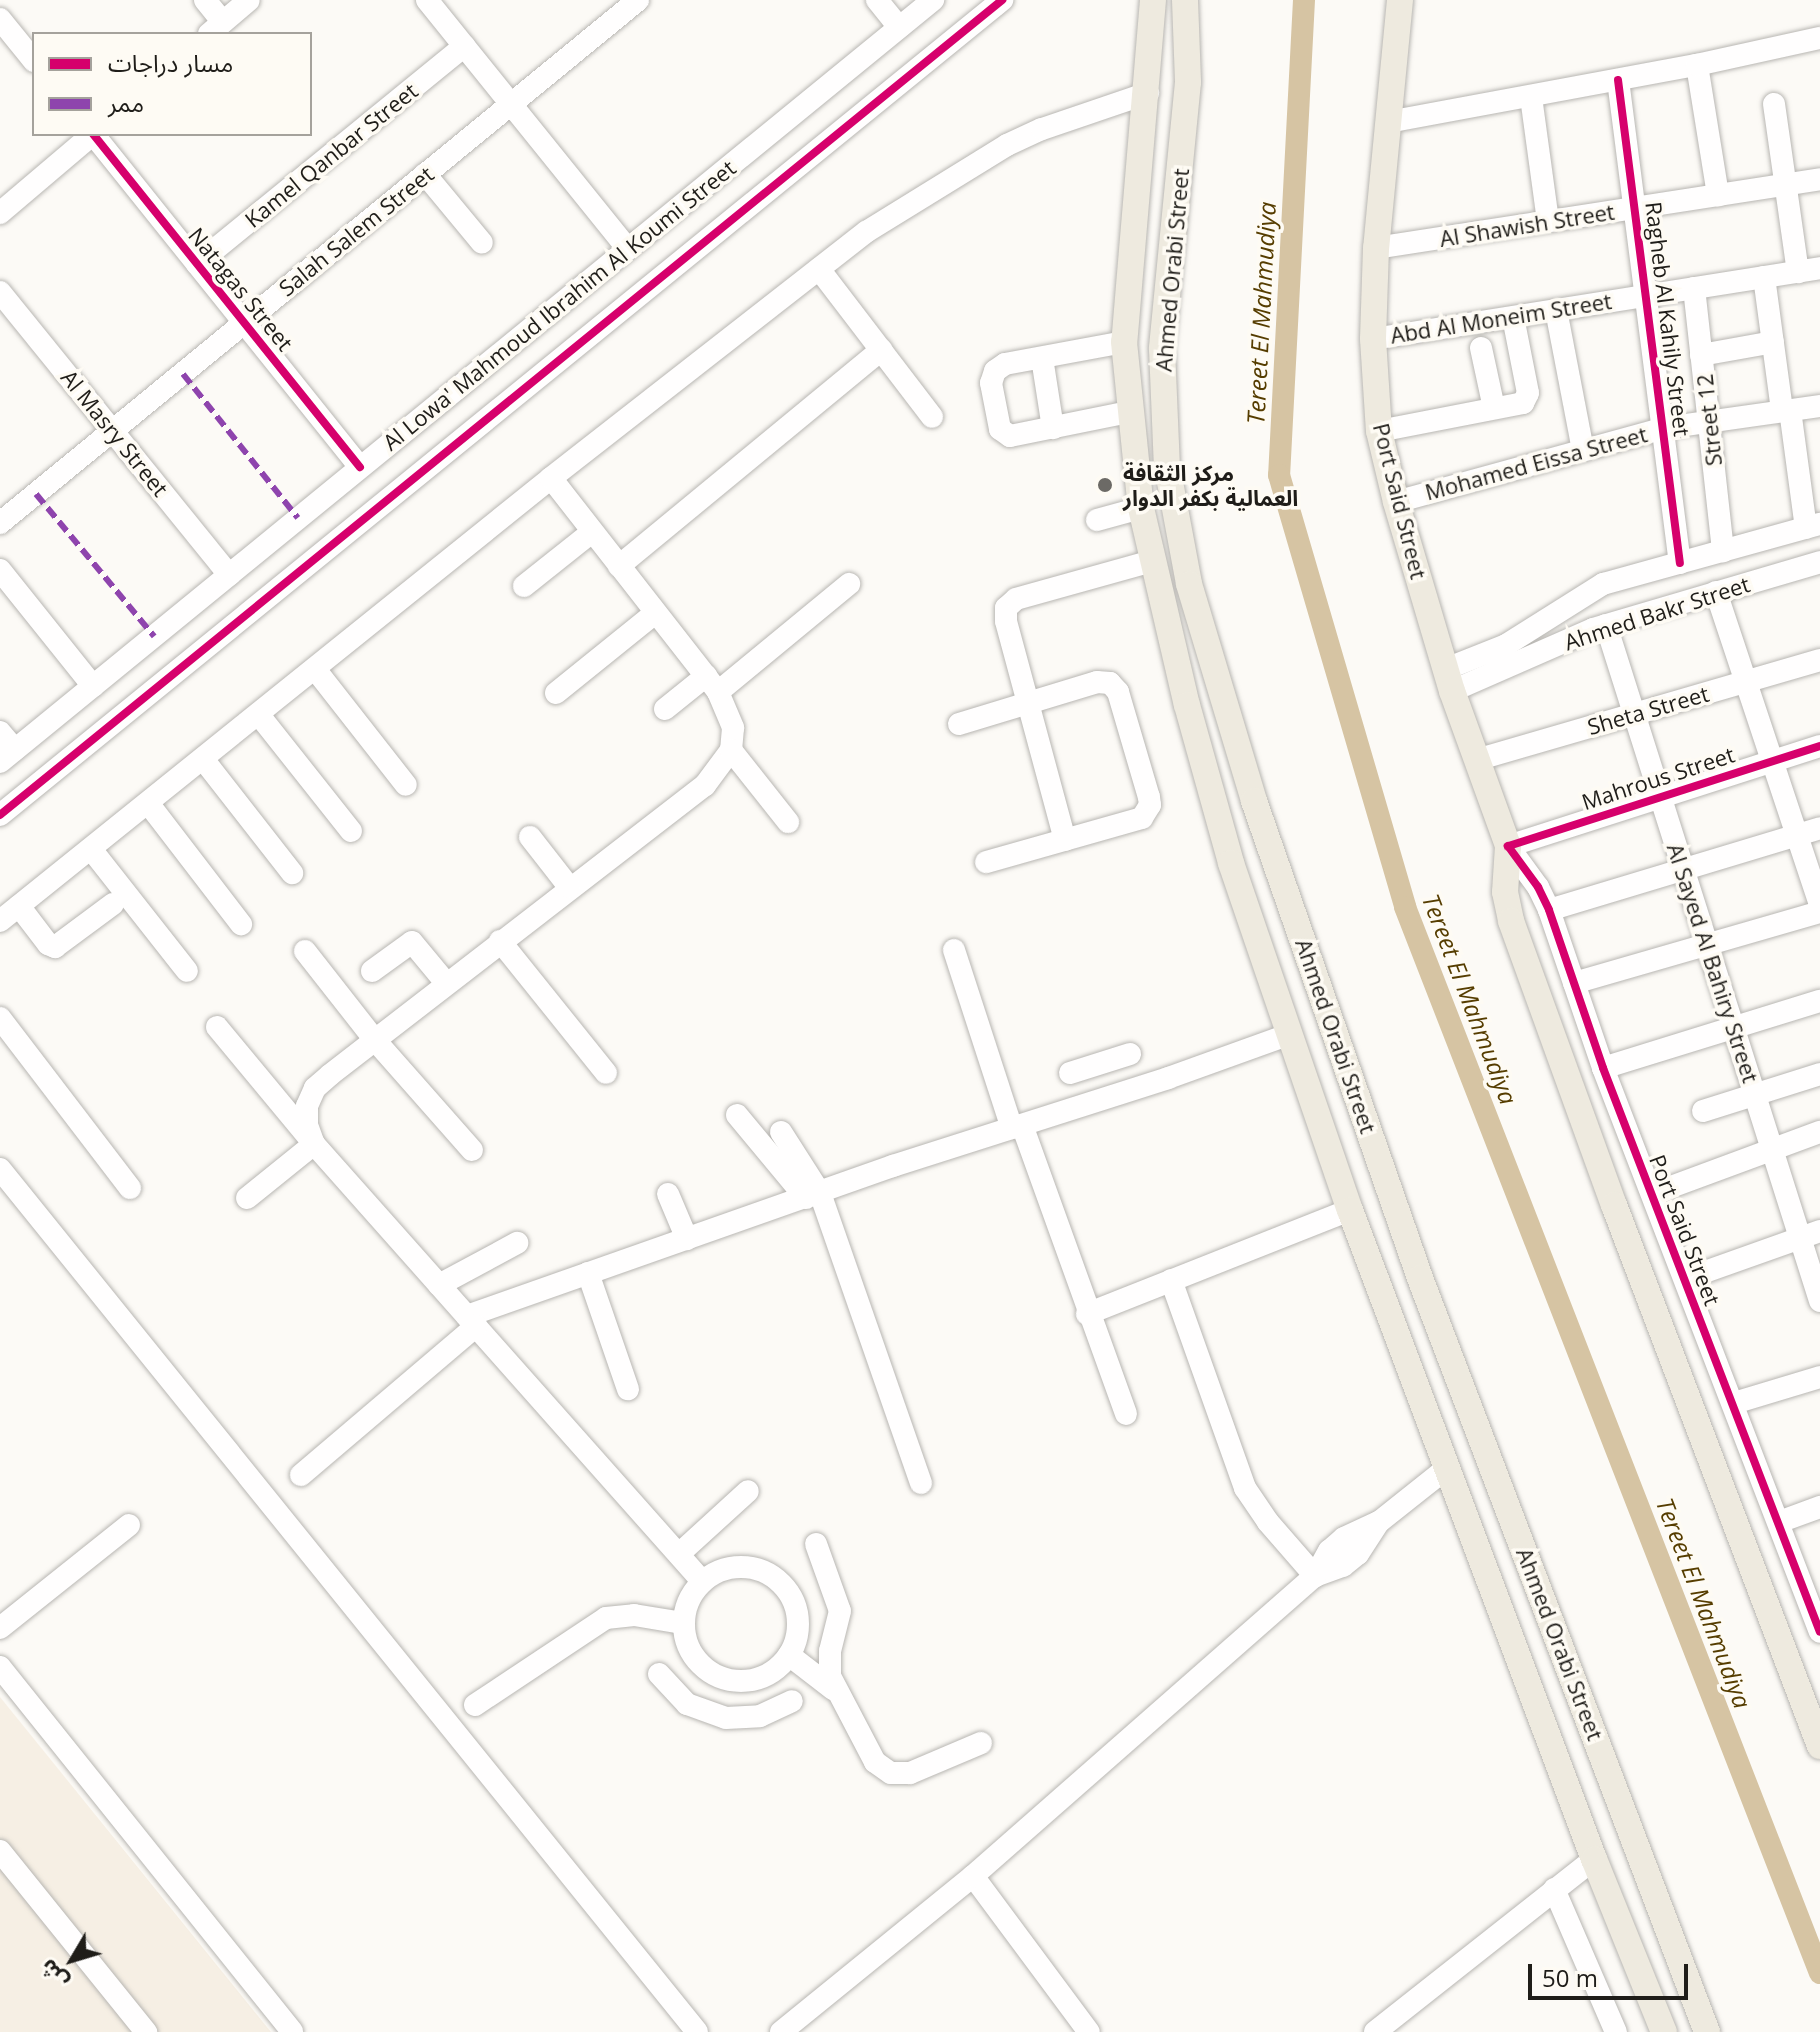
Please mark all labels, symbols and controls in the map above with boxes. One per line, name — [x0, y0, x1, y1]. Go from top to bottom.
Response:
legend — [32, 32, 312, 136]
text: مسار دراجات — [108, 46, 233, 79]
street label: Kamel Qanbar Street — [239, 77, 423, 233]
text: ممر — [108, 86, 144, 119]
street label: Al Lowa' Mahmoud Ibrahim Al Koumi Street — [377, 154, 741, 456]
street label: Salah Salem Street — [273, 161, 439, 301]
street label: Ahmed Orabi Street — [1150, 167, 1194, 373]
street label: Al Shawish Street — [1438, 198, 1616, 252]
street label: Ragheb Al Kahily Street — [1640, 200, 1696, 438]
water label: Tereet El Mahmudiya — [1241, 201, 1281, 425]
street label: Natagas Street — [183, 222, 299, 356]
street label: Abd Al Moneim Street — [1388, 287, 1614, 349]
street label: Al Masry Street — [56, 365, 174, 501]
street label: Street 12 — [1691, 373, 1727, 467]
street label: Port Said Street — [1368, 420, 1432, 582]
street label: Mohamed Eissa Street — [1422, 421, 1650, 505]
place label: مركز الثقافة العمالية بكفر الدوار — [1123, 459, 1298, 510]
marker: مركز الثقافة العمالية بكفر الدوار — [1094, 474, 1116, 496]
street label: Ahmed Bakr Street — [1561, 571, 1753, 655]
street label: Sheta Street — [1584, 680, 1712, 740]
street label: Mahrous Street — [1578, 741, 1738, 815]
street label: Al Sayed Al Bahiry Street — [1662, 840, 1764, 1086]
water label: Tereet El Mahmudiya — [1417, 890, 1523, 1108]
street label: Ahmed Orabi Street — [1290, 935, 1382, 1137]
street label: Port Said Street — [1644, 1151, 1726, 1309]
water label: Tereet El Mahmudiya — [1651, 1494, 1757, 1712]
street label: Ahmed Orabi Street — [1511, 1544, 1609, 1744]
north arrow — [32, 1920, 112, 2000]
scale bar — [1532, 1948, 1692, 1998]
text: ش — [32, 1954, 74, 1996]
text: 50 m — [1542, 1961, 1598, 1994]

